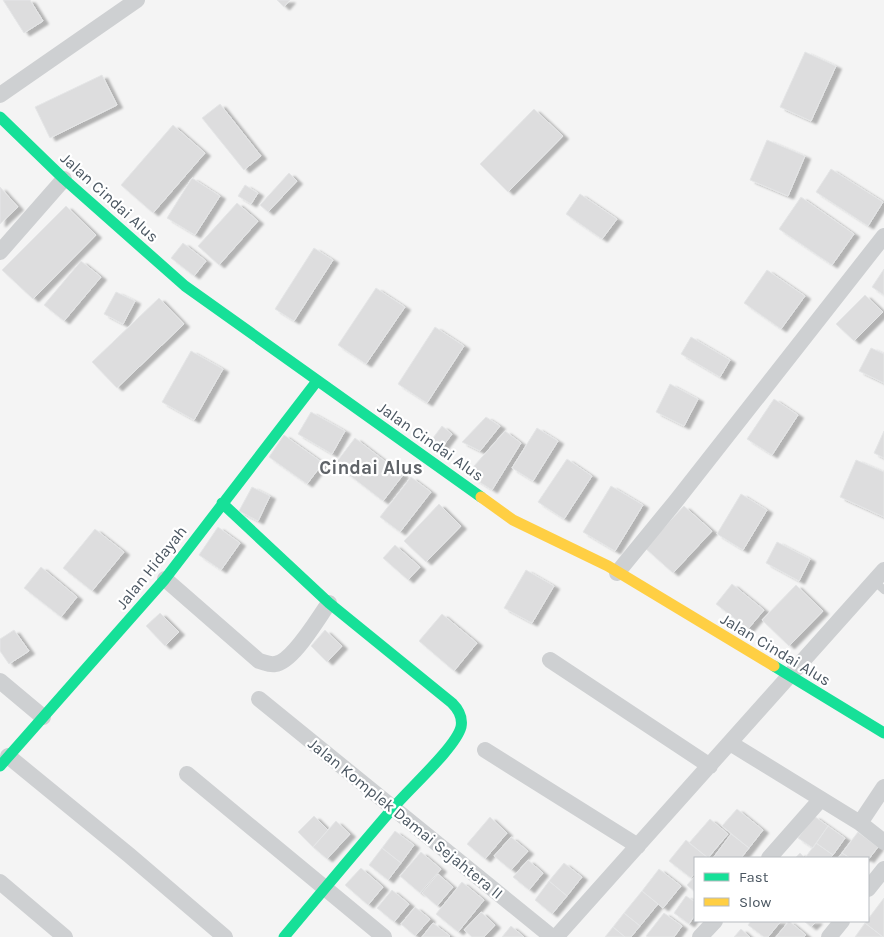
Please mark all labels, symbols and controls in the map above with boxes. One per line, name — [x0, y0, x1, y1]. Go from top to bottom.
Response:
street label: Jalan Cindai Alus — [57, 149, 162, 246]
street label: Jalan Cindai Alus — [374, 398, 487, 485]
district label: Cindai Alus — [319, 457, 423, 479]
street label: Jalan Hidayah — [112, 522, 191, 613]
street label: Jalan Cindai Alus — [717, 609, 834, 690]
street label: Jalan Komplek Damai Sejahtera II — [305, 734, 507, 903]
legend — [694, 857, 869, 922]
text: Fast — [739, 868, 769, 886]
text: Slow — [739, 893, 771, 911]

